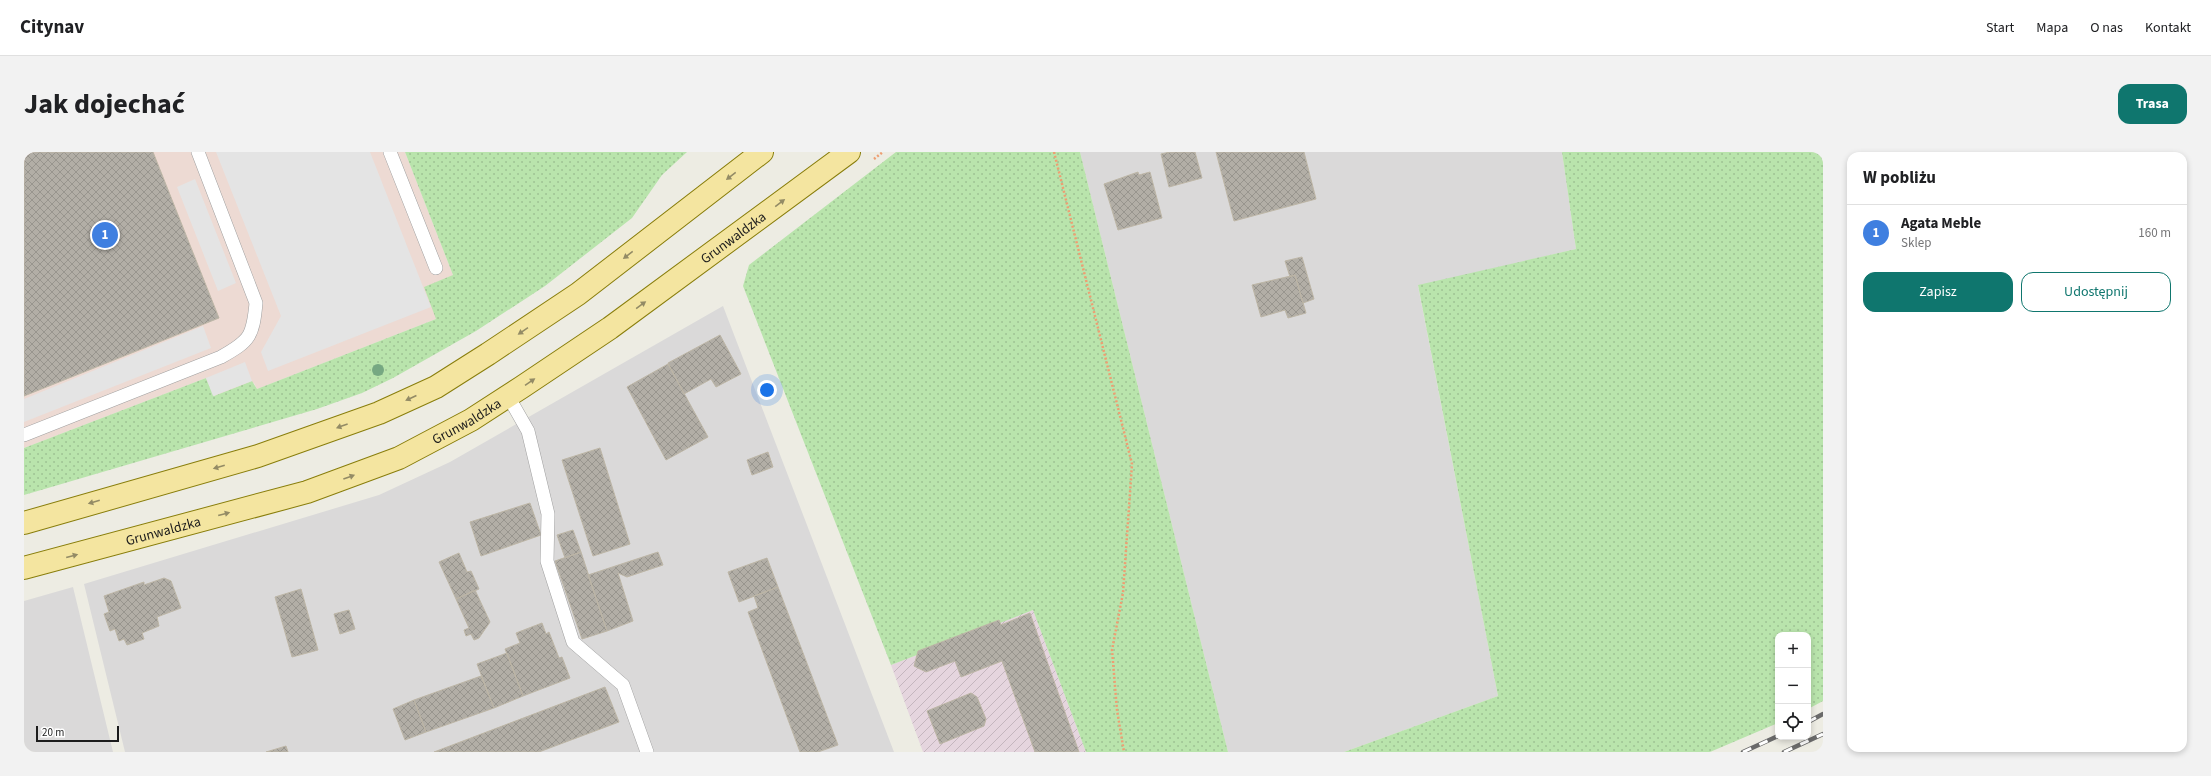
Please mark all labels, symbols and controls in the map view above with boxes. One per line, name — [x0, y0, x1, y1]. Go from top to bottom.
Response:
text: Citynav — [20, 14, 84, 41]
text: Start — [1986, 18, 2014, 38]
text: Mapa — [2036, 18, 2068, 38]
text: O nas — [2090, 18, 2123, 38]
text: Kontakt — [2145, 18, 2191, 38]
text: Jak dojechać — [24, 84, 185, 124]
button: Trasa — [2118, 84, 2187, 124]
text: W pobliżu — [1863, 166, 1936, 190]
one-way arrow — [725, 172, 736, 180]
one-way arrow — [775, 199, 785, 207]
street label: Grunwaldzka — [697, 207, 771, 269]
text: Agata Meble — [1901, 213, 1981, 234]
pin: 1 — [92, 220, 118, 250]
text: 1 — [1873, 224, 1879, 242]
text: 160 m — [2138, 224, 2171, 242]
text: Sklep — [1901, 234, 1931, 252]
one-way arrow — [622, 251, 633, 259]
button: Zapisz — [1863, 272, 2013, 312]
button: Udostępnij — [2021, 272, 2171, 312]
one-way arrow — [636, 301, 646, 309]
one-way arrow — [517, 327, 528, 335]
one-way arrow — [524, 378, 535, 386]
your location — [757, 380, 777, 400]
street label: Grunwaldzka — [429, 394, 505, 450]
one-way arrow — [406, 395, 417, 401]
one-way arrow — [336, 423, 348, 429]
one-way arrow — [213, 465, 225, 471]
one-way arrow — [343, 473, 355, 479]
one-way arrow — [87, 500, 100, 506]
one-way arrow — [219, 511, 231, 517]
street label: Grunwaldzka — [124, 512, 203, 551]
one-way arrow — [66, 553, 78, 559]
map controls — [1775, 632, 1811, 740]
button: + — [1775, 632, 1811, 668]
button: − — [1775, 668, 1811, 704]
button: locate — [1775, 704, 1811, 740]
scale bar — [36, 724, 119, 743]
text: 20 m — [42, 725, 64, 740]

